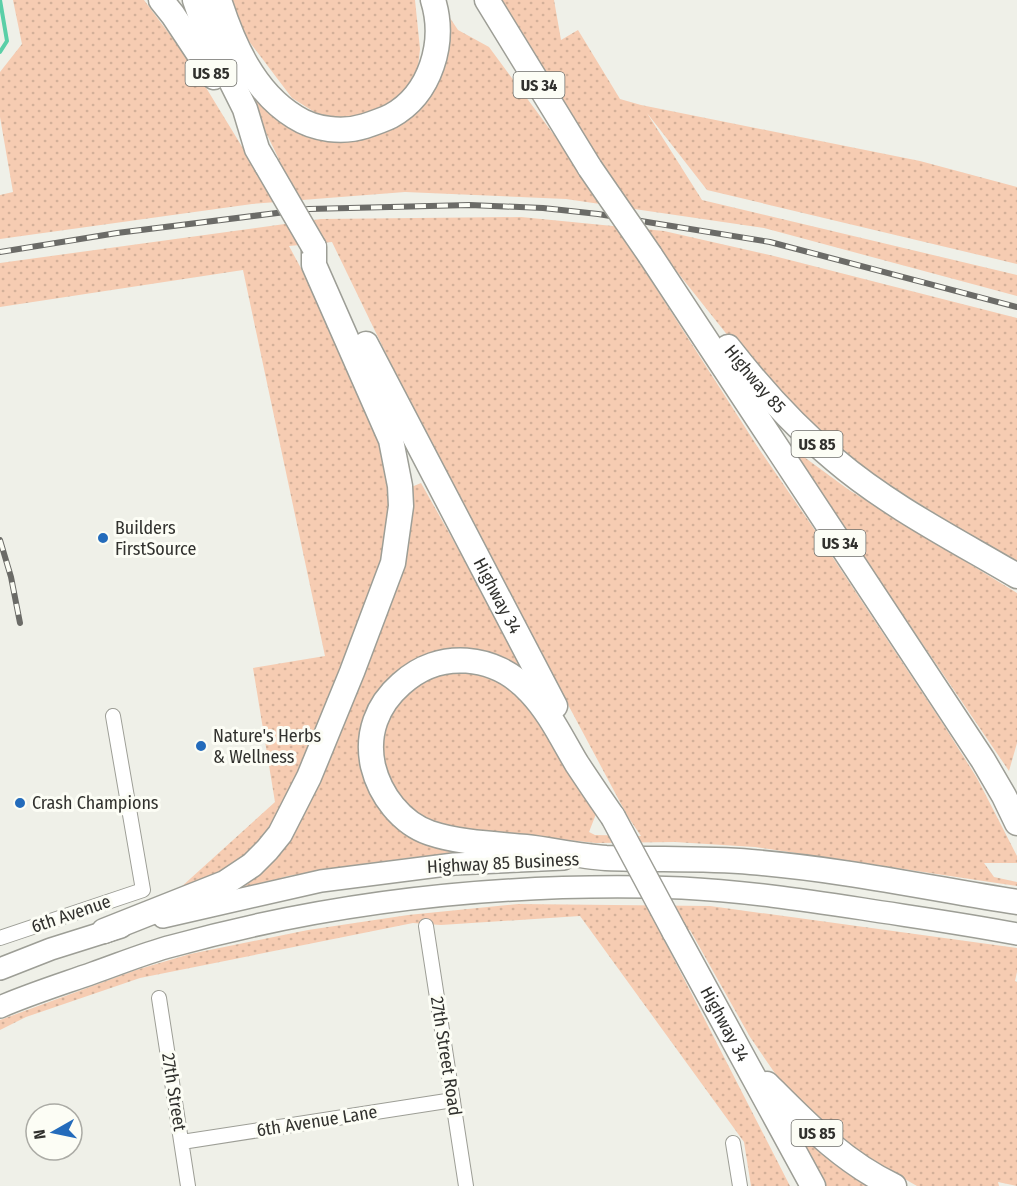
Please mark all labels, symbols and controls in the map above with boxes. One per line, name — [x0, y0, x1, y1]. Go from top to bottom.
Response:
road number: US 85 — [186, 60, 236, 86]
road number: US 34 — [514, 72, 564, 98]
street label: Highway 85 — [720, 341, 790, 418]
road number: US 85 — [792, 431, 842, 457]
place label: Builders FirstSource — [115, 517, 196, 560]
road number: US 34 — [814, 530, 866, 556]
marker: Builders FirstSource — [96, 531, 110, 545]
street label: Highway 34 — [469, 554, 526, 638]
place label: Nature's Herbs & Wellness — [213, 725, 322, 768]
marker: Nature's Herbs & Wellness — [194, 739, 208, 753]
place label: Crash Champions — [32, 792, 159, 814]
marker: Crash Champions — [13, 796, 27, 810]
street label: Highway 85 Business — [426, 848, 580, 878]
street label: 6th Avenue — [28, 890, 114, 938]
street label: Highway 34 — [695, 983, 754, 1066]
street label: 27th Street Road — [426, 995, 466, 1117]
street label: 27th Street — [157, 1051, 191, 1133]
street label: 6th Avenue Lane — [255, 1101, 379, 1141]
north arrow — [24, 1102, 84, 1162]
road number: US 85 — [792, 1120, 842, 1146]
text: N — [30, 1128, 50, 1140]

